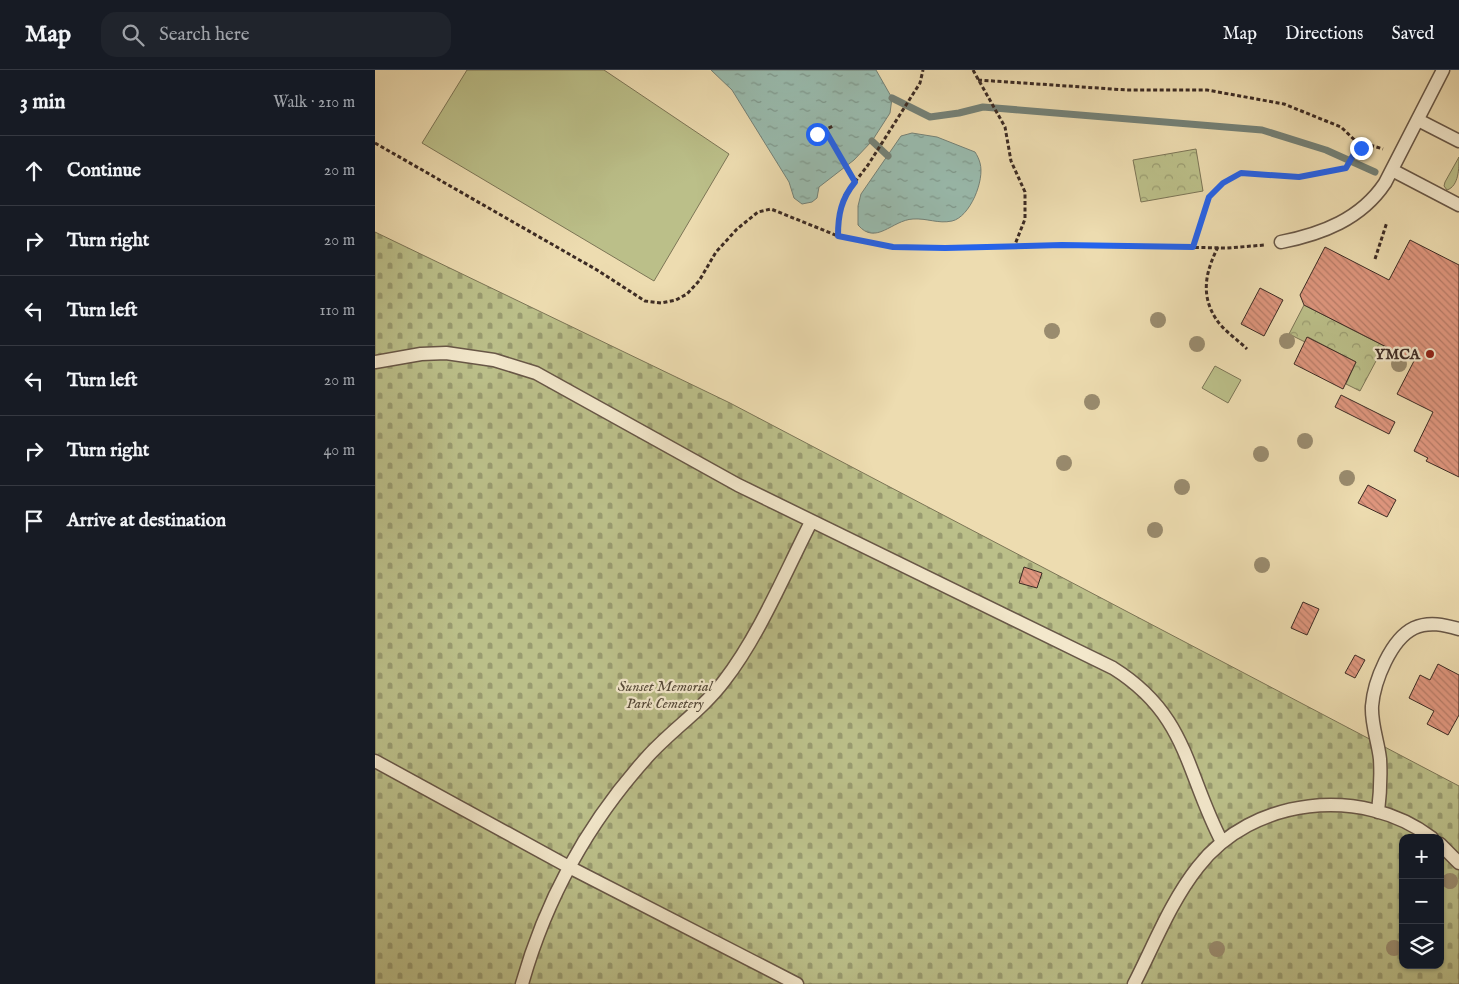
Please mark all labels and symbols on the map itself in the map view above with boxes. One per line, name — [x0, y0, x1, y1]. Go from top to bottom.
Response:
route start — [806, 123, 829, 146]
route end — [1350, 137, 1373, 160]
place label: YMCA — [1375, 345, 1421, 364]
marker: YMCA — [1424, 348, 1436, 360]
park label: Sunset Memorial Park Cemetery — [618, 677, 714, 713]

